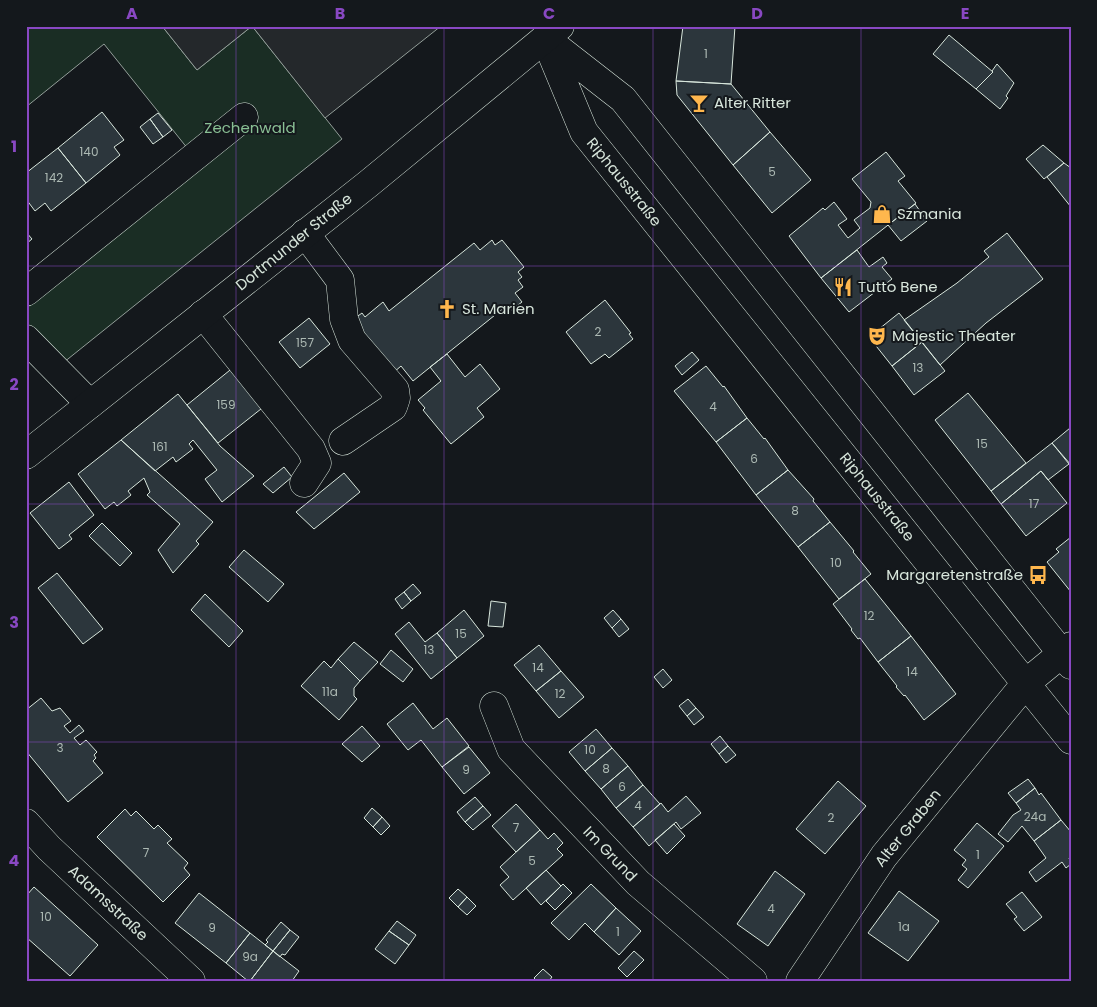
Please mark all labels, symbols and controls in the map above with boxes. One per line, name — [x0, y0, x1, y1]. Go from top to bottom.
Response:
text: A — [126, 2, 138, 25]
text: B — [335, 2, 345, 25]
text: C — [543, 2, 555, 25]
text: D — [751, 2, 763, 25]
text: E — [961, 2, 969, 25]
house number: 1 — [704, 45, 708, 62]
bar icon: Alter Ritter — [688, 92, 710, 114]
place label: Alter Ritter — [714, 92, 791, 113]
park label: Zechenwald — [204, 117, 296, 138]
street label: Riphausstraße — [582, 133, 667, 231]
text: 1 — [11, 135, 17, 158]
house number: 140 — [80, 143, 98, 160]
house number: 5 — [768, 163, 776, 180]
house number: 142 — [45, 169, 63, 186]
street label: Dortmunder Straße — [231, 188, 356, 295]
shop icon: Szmania — [871, 203, 893, 225]
place label: Szmania — [897, 203, 962, 224]
restaurant icon: Tutto Bene — [832, 276, 854, 298]
place label: Tutto Bene — [858, 276, 938, 297]
church icon: St. Marien — [436, 298, 458, 320]
place label: St. Marien — [462, 298, 535, 319]
house number: 2 — [595, 323, 602, 340]
theatre icon: Majestic Theater — [866, 325, 888, 347]
place label: Majestic Theater — [892, 325, 1016, 346]
house number: 157 — [296, 334, 314, 351]
house number: 13 — [913, 359, 923, 376]
text: 2 — [9, 373, 19, 396]
house number: 159 — [217, 396, 235, 413]
house number: 4 — [709, 398, 717, 415]
house number: 15 — [976, 435, 988, 452]
house number: 161 — [152, 438, 168, 455]
street label: Riphausstraße — [835, 448, 920, 546]
house number: 6 — [750, 450, 758, 467]
house number: 17 — [1029, 495, 1040, 512]
house number: 8 — [791, 502, 799, 519]
house number: 10 — [830, 554, 842, 571]
place label: Margaretenstraße — [886, 564, 1023, 585]
bus stop icon: Margaretenstraße — [1027, 564, 1049, 586]
house number: 12 — [864, 607, 874, 624]
text: 3 — [9, 611, 19, 634]
house number: 15 — [455, 625, 467, 642]
house number: 13 — [424, 641, 434, 658]
house number: 14 — [532, 659, 544, 676]
house number: 14 — [906, 663, 918, 680]
house number: 11a — [322, 683, 338, 700]
house number: 12 — [555, 685, 565, 702]
house number: 3 — [56, 739, 64, 756]
house number: 10 — [584, 741, 596, 758]
house number: 8 — [602, 760, 610, 777]
house number: 9 — [462, 761, 470, 778]
house number: 6 — [618, 778, 626, 795]
street label: Alter Graben — [870, 784, 946, 871]
house number: 4 — [634, 797, 642, 814]
house number: 24a — [1024, 808, 1046, 825]
house number: 2 — [828, 809, 835, 826]
house number: 7 — [513, 819, 520, 836]
street label: Im Grund — [579, 821, 642, 886]
house number: 7 — [143, 844, 150, 861]
house number: 1 — [976, 846, 980, 863]
text: 4 — [9, 849, 20, 872]
house number: 5 — [528, 852, 536, 869]
street label: Adamsstraße — [64, 860, 153, 945]
house number: 4 — [767, 900, 775, 917]
house number: 10 — [40, 908, 52, 925]
house number: 1a — [898, 918, 910, 935]
house number: 9 — [208, 919, 216, 936]
house number: 1 — [616, 923, 620, 940]
house number: 9a — [242, 948, 258, 965]

